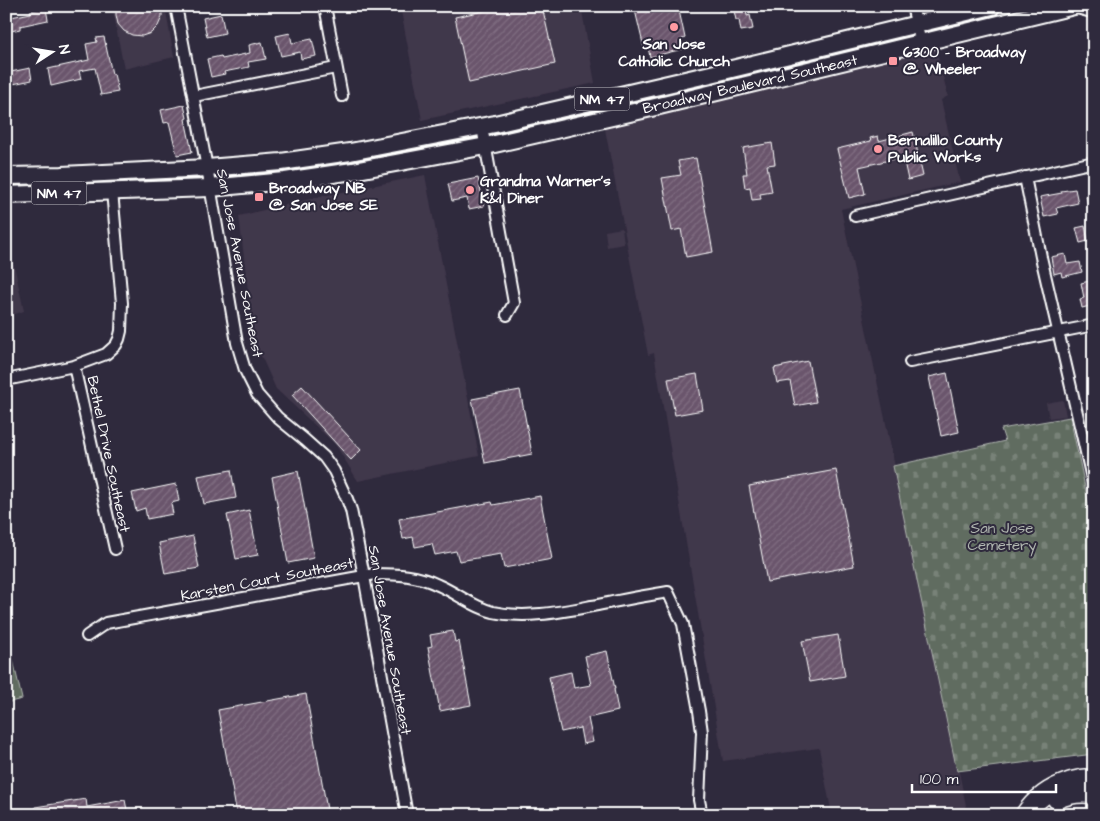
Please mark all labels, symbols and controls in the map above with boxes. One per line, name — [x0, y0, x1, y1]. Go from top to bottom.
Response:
marker: San Jose Catholic Church — [668, 21, 680, 33]
north arrow — [28, 28, 78, 78]
place label: San Jose Catholic Church — [618, 34, 730, 72]
place label: 6300 - Broadway @ Wheeler — [903, 42, 1027, 80]
text: N — [53, 43, 74, 56]
street label: Broadway Boulevard Southeast — [641, 50, 860, 120]
marker: 6300 - Broadway @ Wheeler — [887, 55, 899, 67]
road number: NM 47 — [574, 88, 630, 110]
place label: Bernalillo County Public Works — [888, 130, 1003, 168]
marker: Bernalillo County Public Works — [872, 143, 884, 155]
street label: San Jose Avenue Southeast — [211, 167, 268, 359]
place label: Grandma Warner's K&I Diner — [480, 171, 611, 209]
place label: Broadway NB @ San Jose SE — [269, 178, 378, 216]
road number: NM 47 — [32, 182, 86, 204]
marker: Grandma Warner's K&I Diner — [464, 184, 476, 196]
marker: Broadway NB @ San Jose SE — [253, 191, 265, 203]
street label: Bethel Drive Southeast — [82, 374, 135, 534]
park label: San Jose Cemetery — [967, 518, 1037, 557]
street label: San Jose Avenue Southeast — [362, 544, 417, 736]
street label: Karsten Court Southeast — [179, 552, 355, 607]
scale bar — [912, 761, 1056, 793]
text: 100 m — [920, 769, 959, 790]

